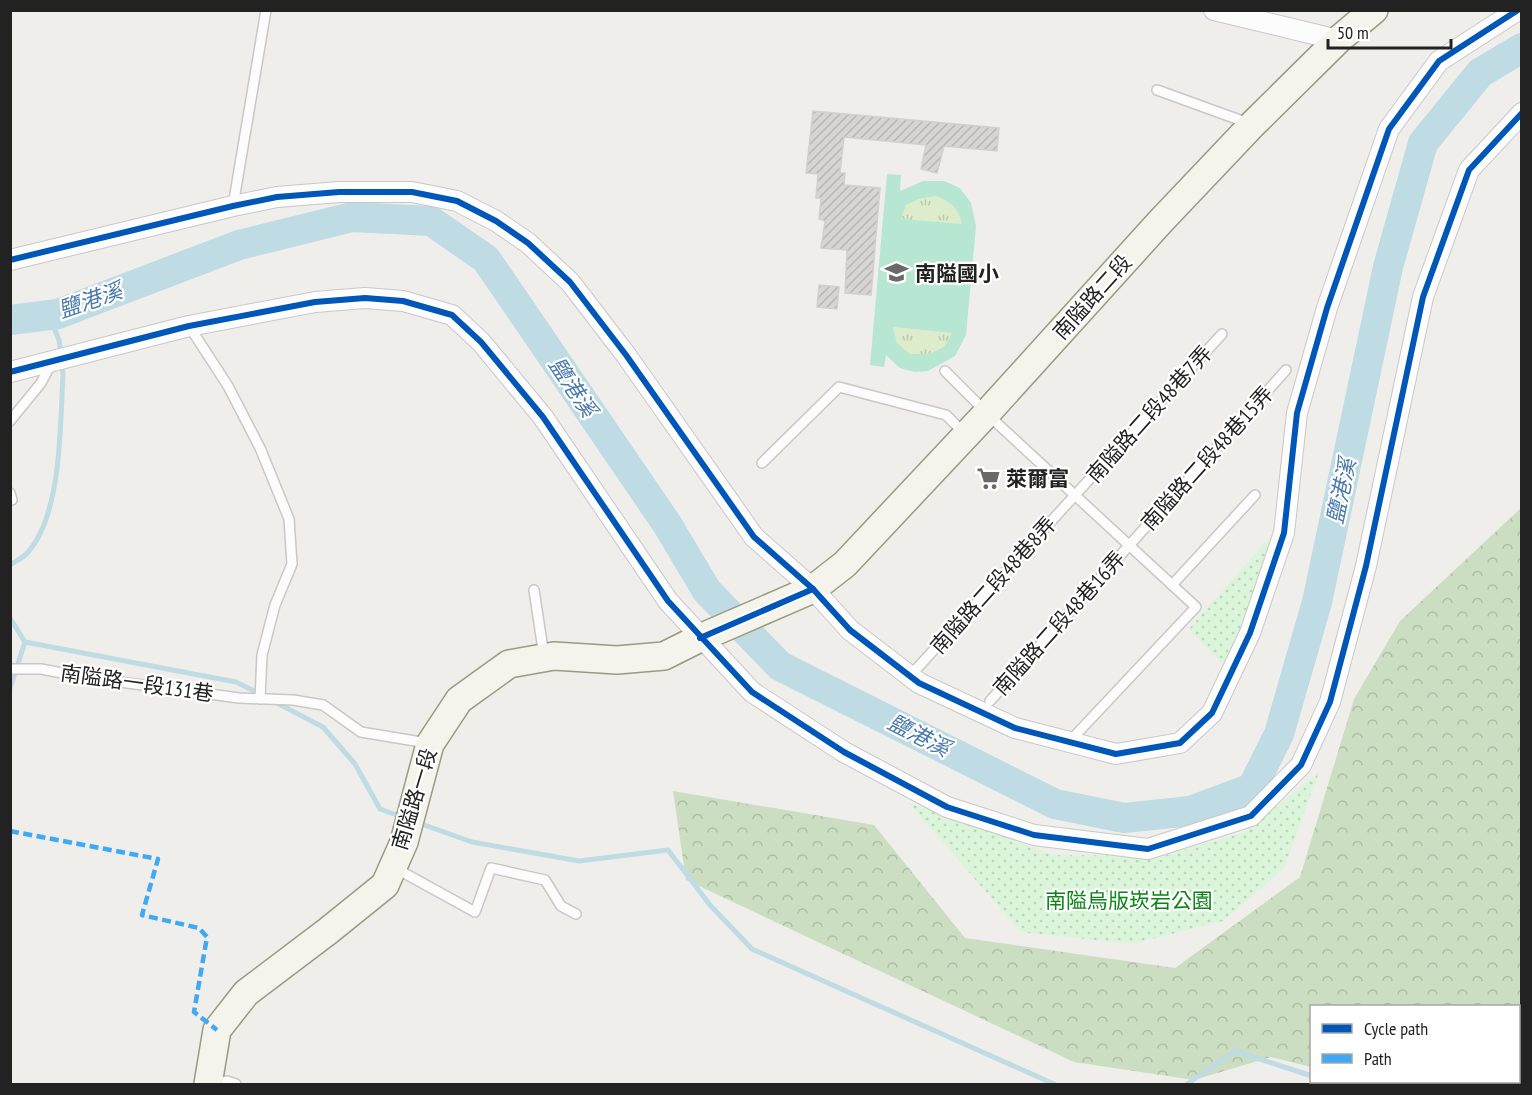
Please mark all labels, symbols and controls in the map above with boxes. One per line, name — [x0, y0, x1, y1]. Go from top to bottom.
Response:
scale bar — [1328, 12, 1451, 50]
text: 50 m — [1337, 21, 1369, 44]
street label: 南隘路二段 — [1047, 249, 1137, 345]
school or university icon: 南隘國小 — [884, 260, 910, 286]
place label: 南隘國小 — [915, 260, 999, 287]
water label: 鹽港溪 — [54, 275, 129, 324]
street label: 南隘路二段48巷7弄 — [1080, 340, 1218, 488]
water label: 鹽港溪 — [543, 352, 605, 425]
street label: 南隘路二段48巷15弄 — [1135, 380, 1279, 536]
water label: 鹽港溪 — [1320, 453, 1362, 526]
supermarket icon: 萊爾富 — [975, 465, 1001, 491]
place label: 萊爾富 — [1006, 465, 1069, 492]
street label: 南隘路二段48巷8弄 — [924, 511, 1062, 659]
street label: 南隘路二段48巷16弄 — [987, 545, 1131, 701]
street label: 南隘路一段131巷 — [59, 659, 215, 707]
water label: 鹽港溪 — [883, 708, 957, 764]
street label: 南隘路一段 — [386, 745, 442, 853]
park label: 南隘烏版崁岩公園 — [1045, 887, 1213, 914]
legend — [1310, 1005, 1520, 1083]
text: Cycle path — [1364, 1017, 1428, 1040]
text: Path — [1364, 1047, 1392, 1070]

